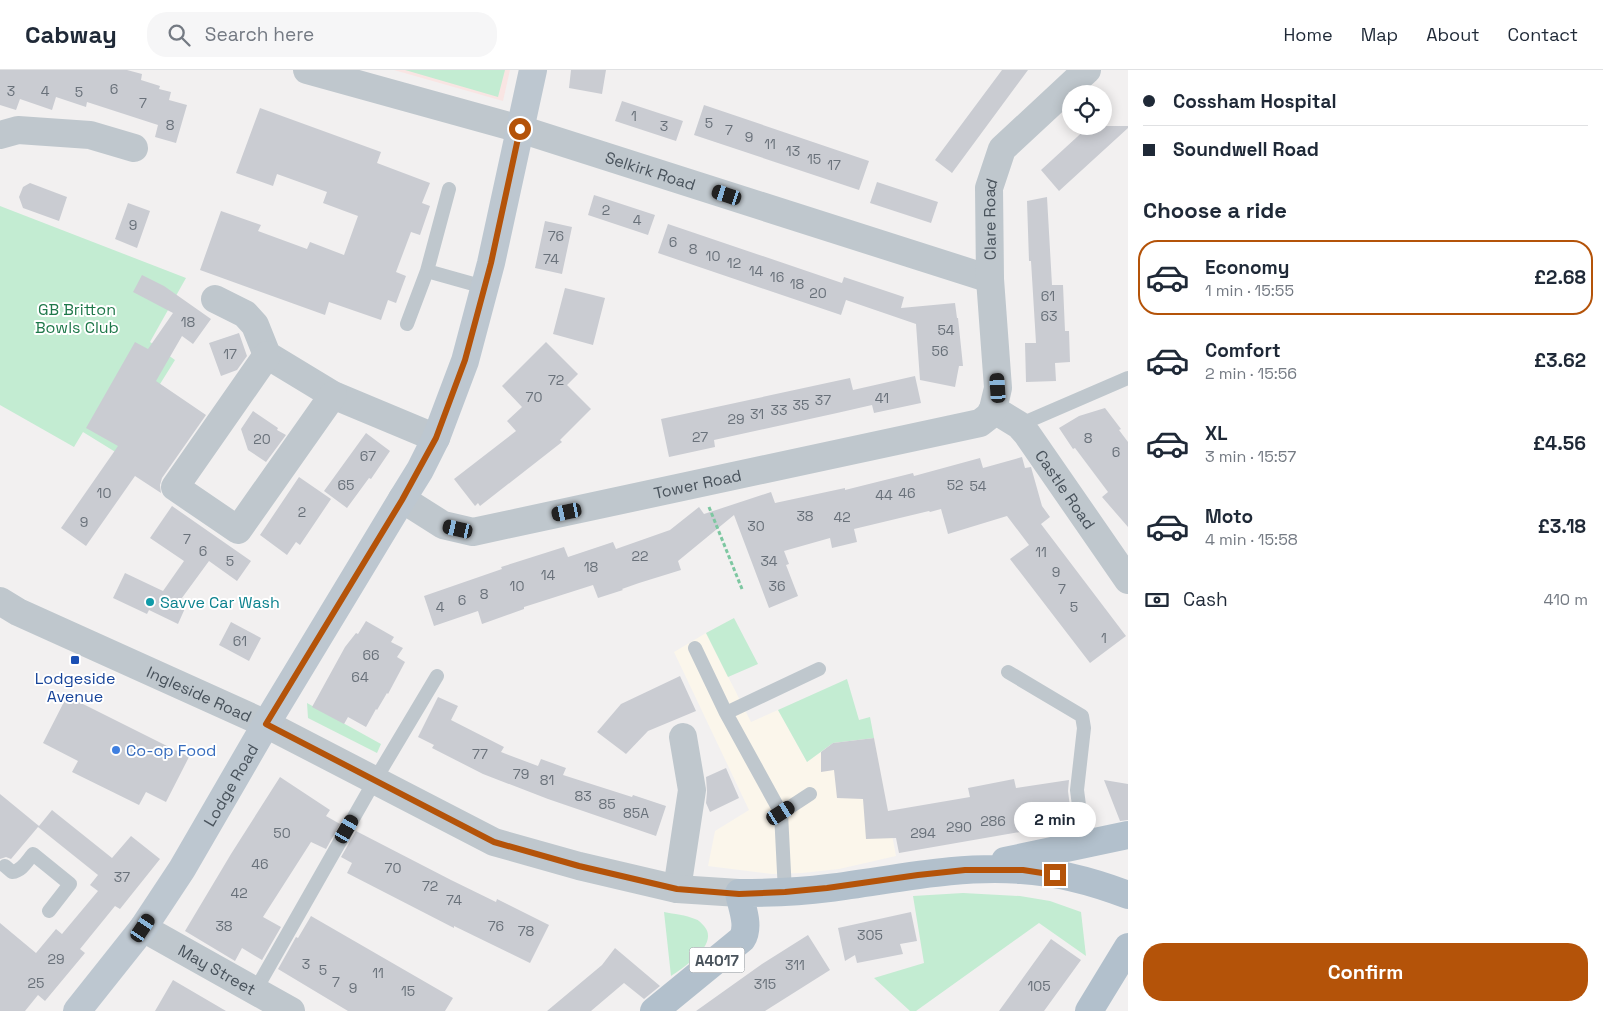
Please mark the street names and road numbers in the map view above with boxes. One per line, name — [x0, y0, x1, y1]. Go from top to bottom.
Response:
street label: Selkirk Road — [603, 146, 698, 195]
street label: Clare Road — [979, 175, 1002, 260]
street label: Castle Road — [1031, 446, 1100, 533]
street label: Tower Road — [652, 464, 743, 503]
street label: Ingleside Road — [143, 661, 255, 727]
street label: Lodge Road — [199, 740, 263, 830]
street label: May Street — [175, 939, 260, 1000]
road number: A4017 — [690, 948, 744, 972]

